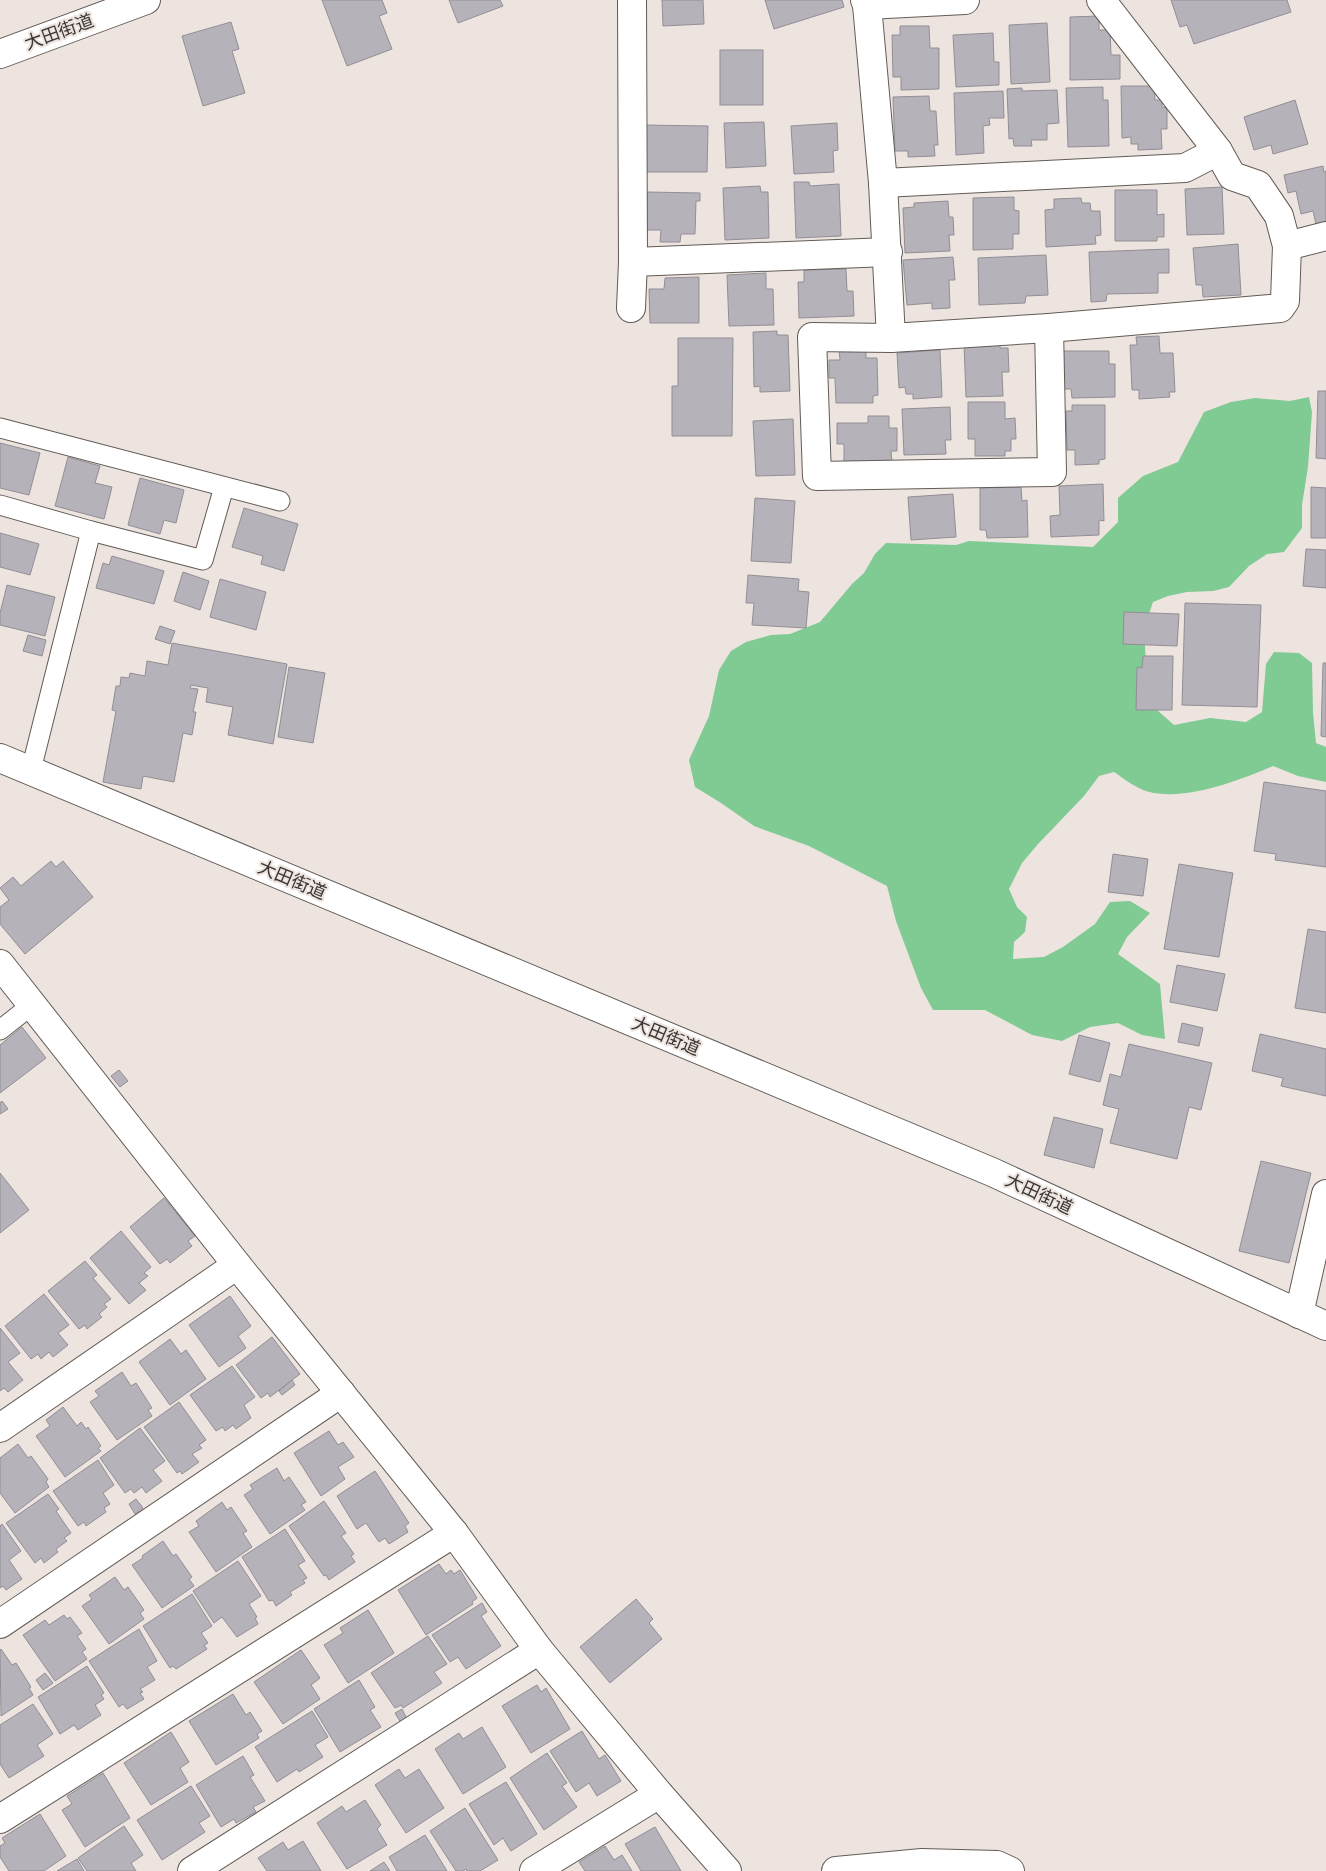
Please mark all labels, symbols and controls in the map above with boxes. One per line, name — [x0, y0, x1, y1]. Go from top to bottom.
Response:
street label: 大田街道 — [22, 10, 96, 54]
street label: 大田街道 — [255, 857, 329, 903]
street label: 大田街道 — [629, 1013, 703, 1059]
street label: 大田街道 — [1002, 1170, 1076, 1218]

